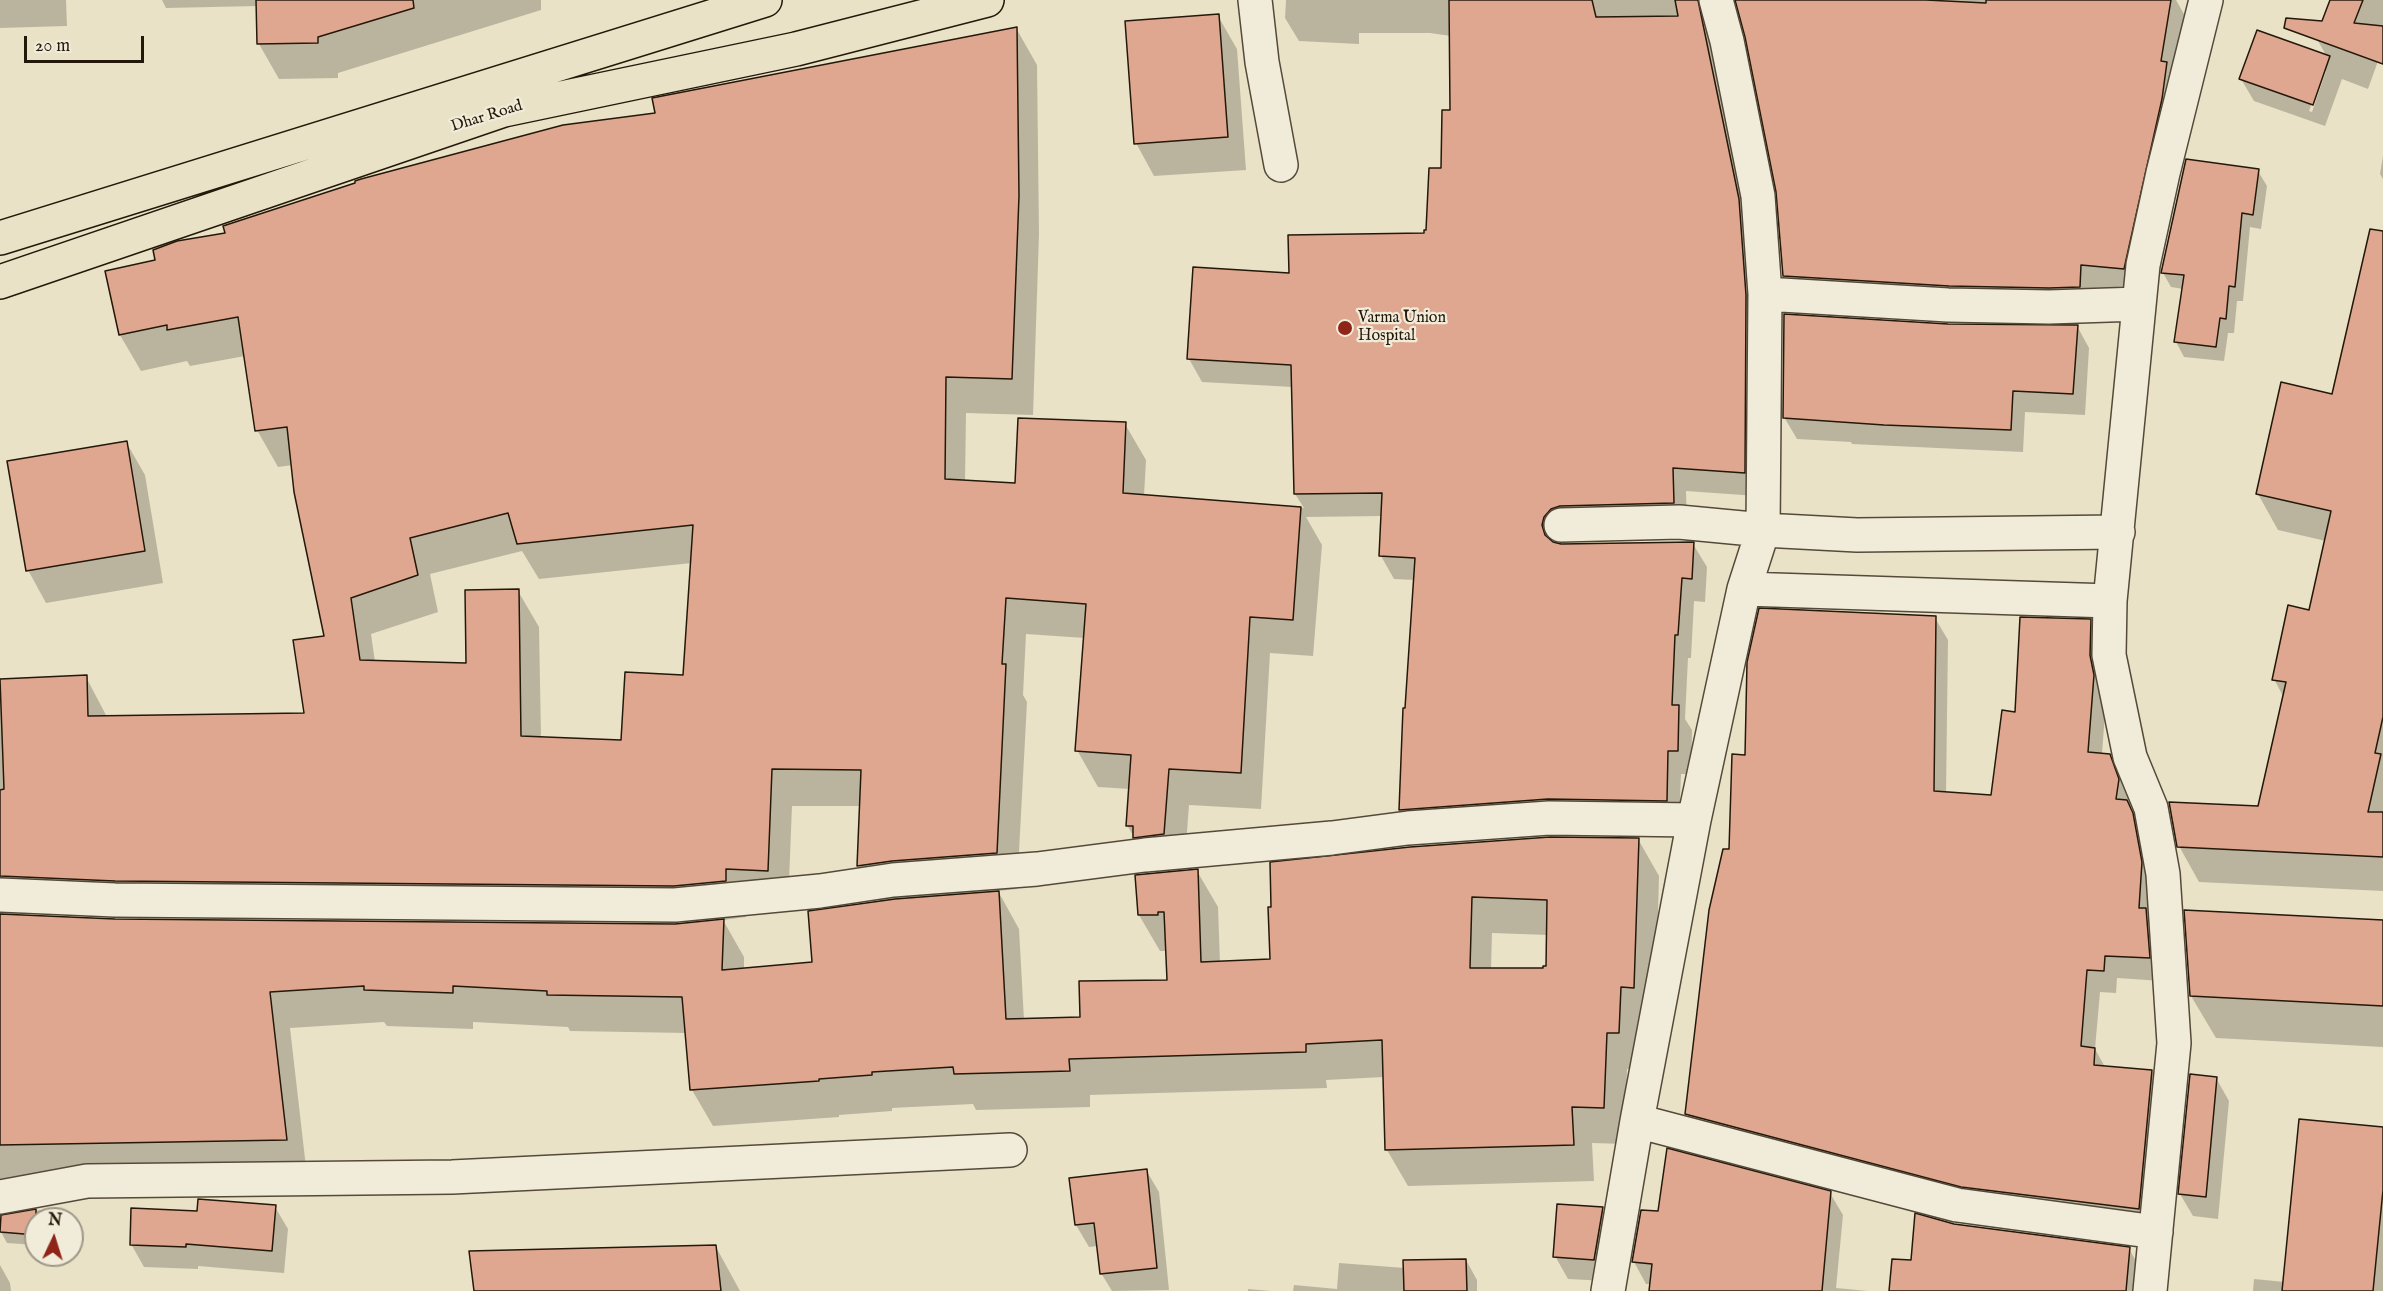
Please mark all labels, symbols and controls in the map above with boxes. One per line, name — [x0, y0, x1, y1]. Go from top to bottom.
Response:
scale bar — [27, 24, 147, 62]
text: 20 m — [35, 35, 70, 58]
street label: Dhar Road — [449, 97, 525, 137]
place label: Varma Union Hospital — [1358, 309, 1446, 347]
marker: Varma Union Hospital — [1336, 319, 1354, 337]
north arrow — [24, 1207, 84, 1267]
text: N — [48, 1211, 63, 1231]

